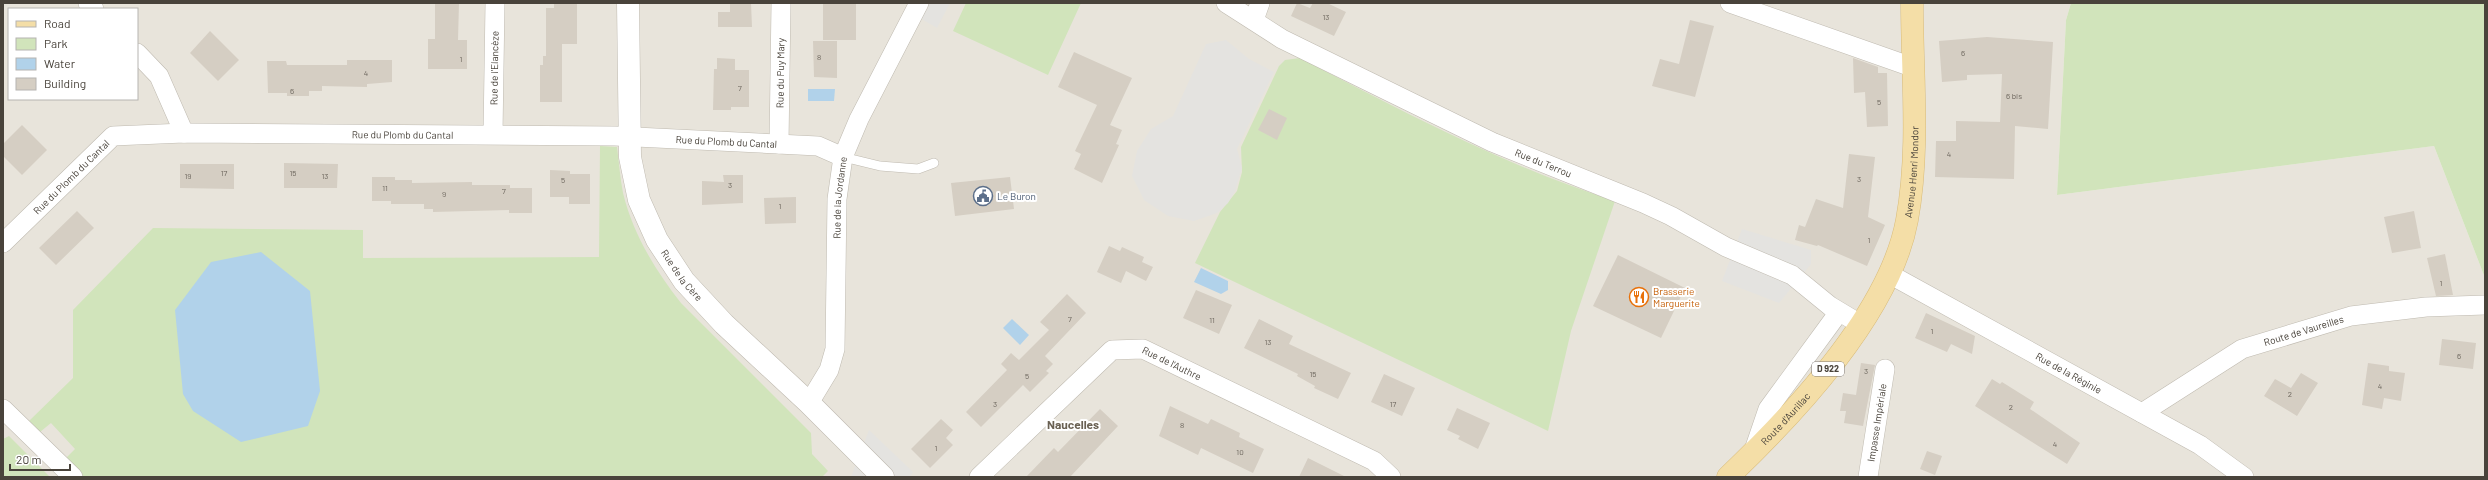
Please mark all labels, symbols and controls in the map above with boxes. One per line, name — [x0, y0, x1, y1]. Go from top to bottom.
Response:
legend — [8, 8, 138, 100]
house number: 13 — [1323, 12, 1329, 22]
text: Road — [44, 16, 71, 30]
street label: Rue de l'Elancèze — [487, 31, 501, 105]
text: Park — [44, 36, 68, 50]
street label: Rue du Puy Mary — [774, 37, 787, 108]
house number: 6 — [1961, 48, 1965, 58]
house number: 8 — [817, 52, 821, 62]
house number: 1 — [460, 54, 463, 64]
text: Water — [44, 56, 76, 70]
house number: 4 — [364, 68, 368, 78]
text: Building — [44, 76, 86, 90]
house number: 7 — [738, 83, 742, 93]
house number: 6 — [290, 86, 294, 96]
house number: 6 bis — [2006, 91, 2022, 101]
house number: 5 — [1877, 97, 1881, 107]
street label: Avenue Henri Mondor — [1902, 126, 1920, 219]
street label: Rue du Plomb du Cantal — [352, 128, 453, 141]
street label: Rue du Plomb du Cantal — [675, 133, 777, 150]
street label: Rue du Plomb du Cantal — [31, 137, 112, 216]
street label: Rue du Terrou — [1513, 146, 1574, 180]
house number: 4 — [1947, 149, 1951, 159]
street label: Rue de la Jordanne — [830, 156, 849, 239]
house number: 17 — [221, 168, 228, 178]
house number: 15 — [290, 168, 296, 178]
house number: 19 — [185, 171, 191, 181]
house number: 13 — [322, 171, 328, 181]
house number: 3 — [1857, 174, 1861, 184]
house number: 5 — [561, 175, 565, 185]
house number: 3 — [728, 180, 732, 190]
house number: 11 — [382, 183, 388, 193]
public building icon: Le Buron — [972, 185, 994, 207]
house number: 7 — [502, 186, 506, 196]
house number: 9 — [442, 189, 446, 199]
place label: Le Buron — [997, 190, 1036, 202]
house number: 1 — [779, 201, 782, 211]
house number: 1 — [1868, 235, 1871, 245]
street label: Rue de la Cère — [659, 247, 705, 303]
house number: 1 — [2440, 278, 2443, 288]
place label: Brasserie Marguerite — [1653, 285, 1700, 309]
restaurant icon: Brasserie Marguerite — [1628, 286, 1650, 308]
street label: Route de Vaureilles — [2262, 313, 2345, 348]
house number: 7 — [1068, 314, 1072, 324]
house number: 11 — [1209, 315, 1215, 325]
house number: 1 — [1931, 326, 1934, 336]
house number: 13 — [1265, 337, 1271, 347]
street label: Rue de l'Authre — [1140, 344, 1203, 382]
street label: Rue de la Réginie — [2034, 350, 2104, 396]
house number: 6 — [2457, 351, 2461, 361]
road number: D 922 — [1812, 362, 1844, 376]
house number: 3 — [1864, 366, 1868, 376]
house number: 15 — [1310, 369, 1316, 379]
house number: 5 — [1025, 371, 1029, 381]
house number: 4 — [2378, 381, 2382, 391]
street label: Impasse Impériale — [1864, 383, 1889, 463]
house number: 2 — [2288, 389, 2292, 399]
street label: Route d'Aurillac — [1758, 390, 1812, 447]
house number: 3 — [993, 399, 997, 409]
house number: 17 — [1390, 399, 1397, 409]
house number: 2 — [2009, 402, 2013, 412]
district label: Naucelles — [1047, 417, 1099, 431]
house number: 8 — [1180, 420, 1184, 430]
house number: 4 — [2053, 439, 2057, 449]
house number: 1 — [935, 443, 938, 453]
scale bar — [10, 446, 70, 472]
house number: 10 — [1236, 447, 1244, 457]
text: 20 m — [16, 452, 42, 466]

